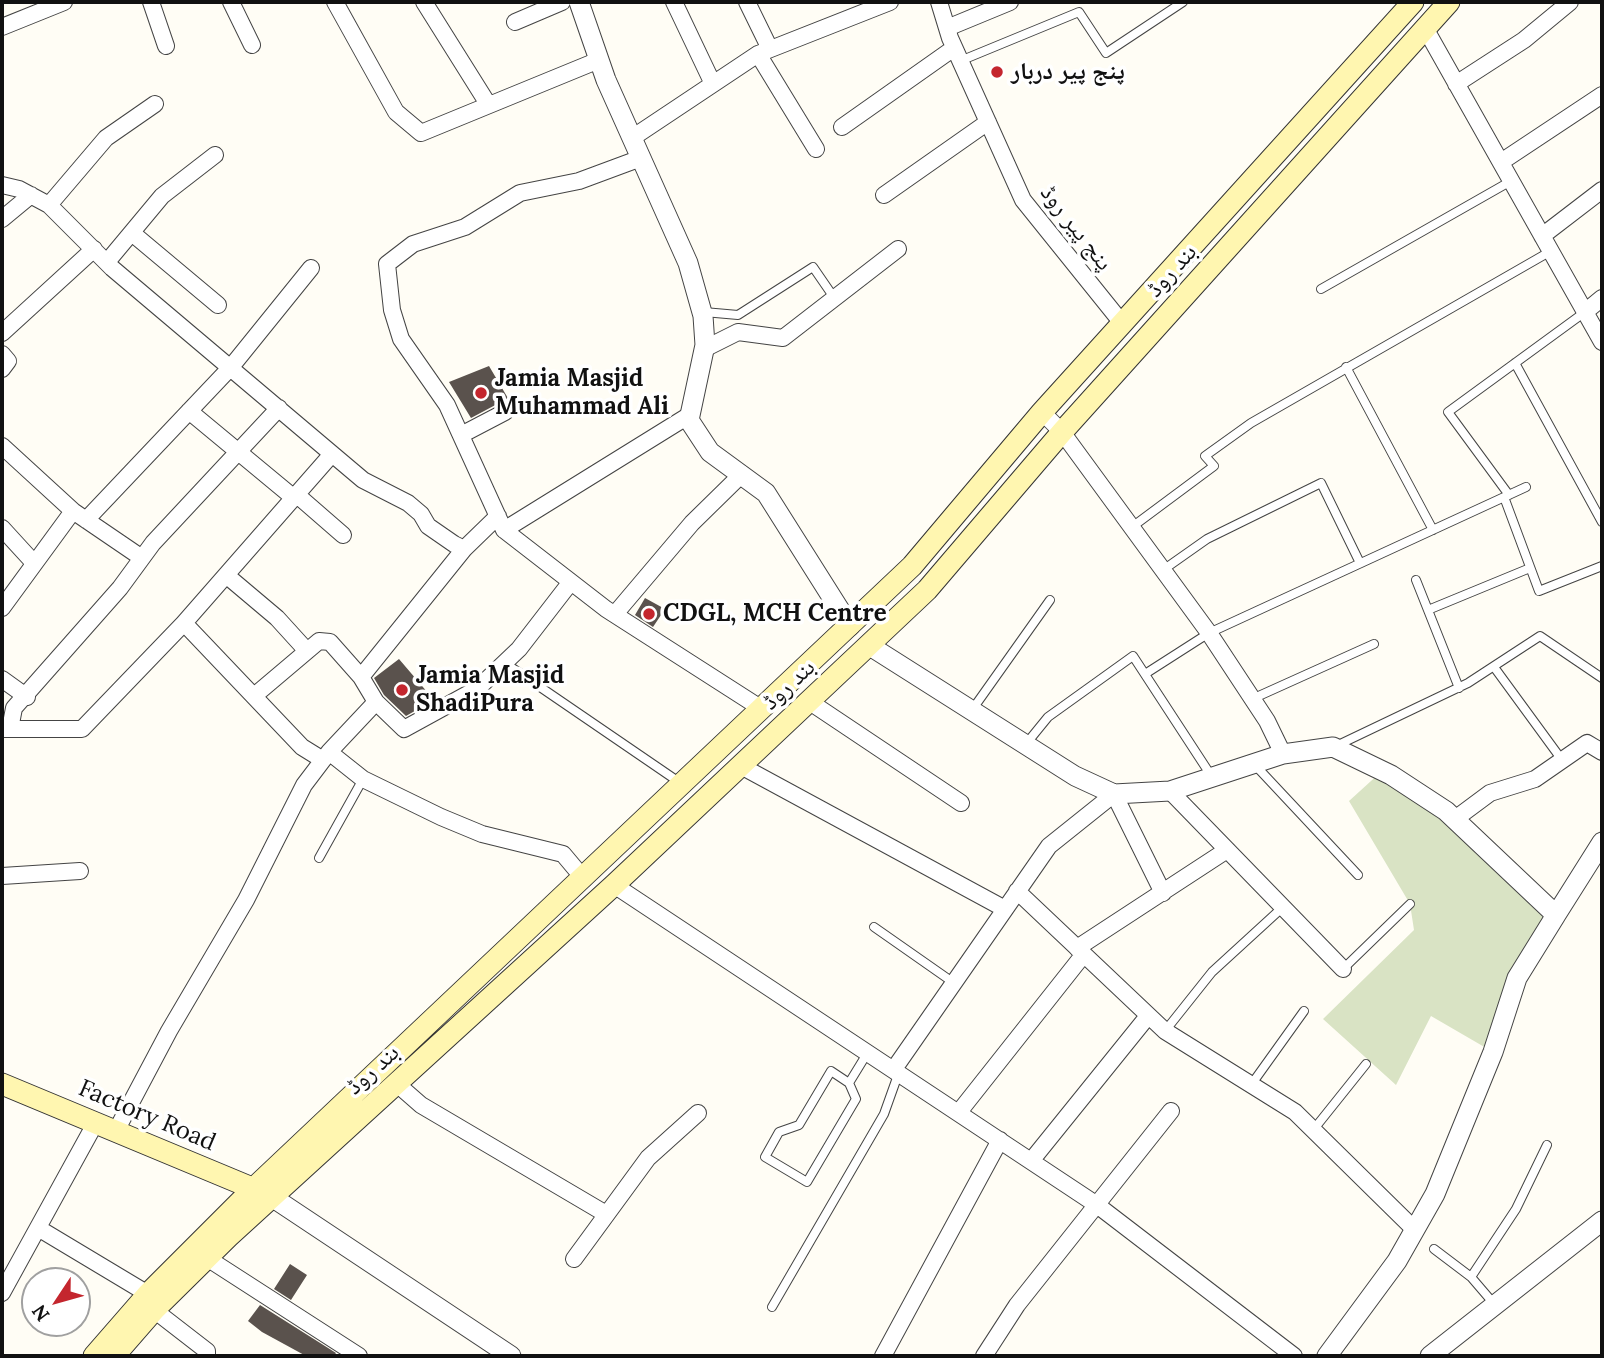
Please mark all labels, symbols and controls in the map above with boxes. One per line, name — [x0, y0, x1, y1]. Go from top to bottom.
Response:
place label: پنج پیر دربار — [1011, 58, 1125, 86]
marker: پنج پیر دربار — [989, 64, 1005, 80]
street label: پنج پیر روڈ — [1034, 179, 1118, 277]
street label: بند روڈ — [1141, 238, 1203, 304]
place label: Jamia Masjid Muhammad Ali — [495, 365, 669, 421]
marker: Jamia Masjid Muhammad Ali — [473, 385, 489, 401]
place label: CDGL, MCH Centre — [663, 600, 887, 628]
marker: CDGL, MCH Centre — [641, 606, 657, 622]
street label: بند روڈ — [757, 653, 821, 717]
place label: Jamia Masjid ShadiPura — [416, 662, 564, 718]
marker: Jamia Masjid ShadiPura — [394, 682, 410, 698]
street label: بند روڈ — [340, 1039, 406, 1101]
street label: Factory Road — [74, 1074, 220, 1158]
north arrow — [21, 1267, 91, 1337]
text: N — [27, 1300, 55, 1326]

